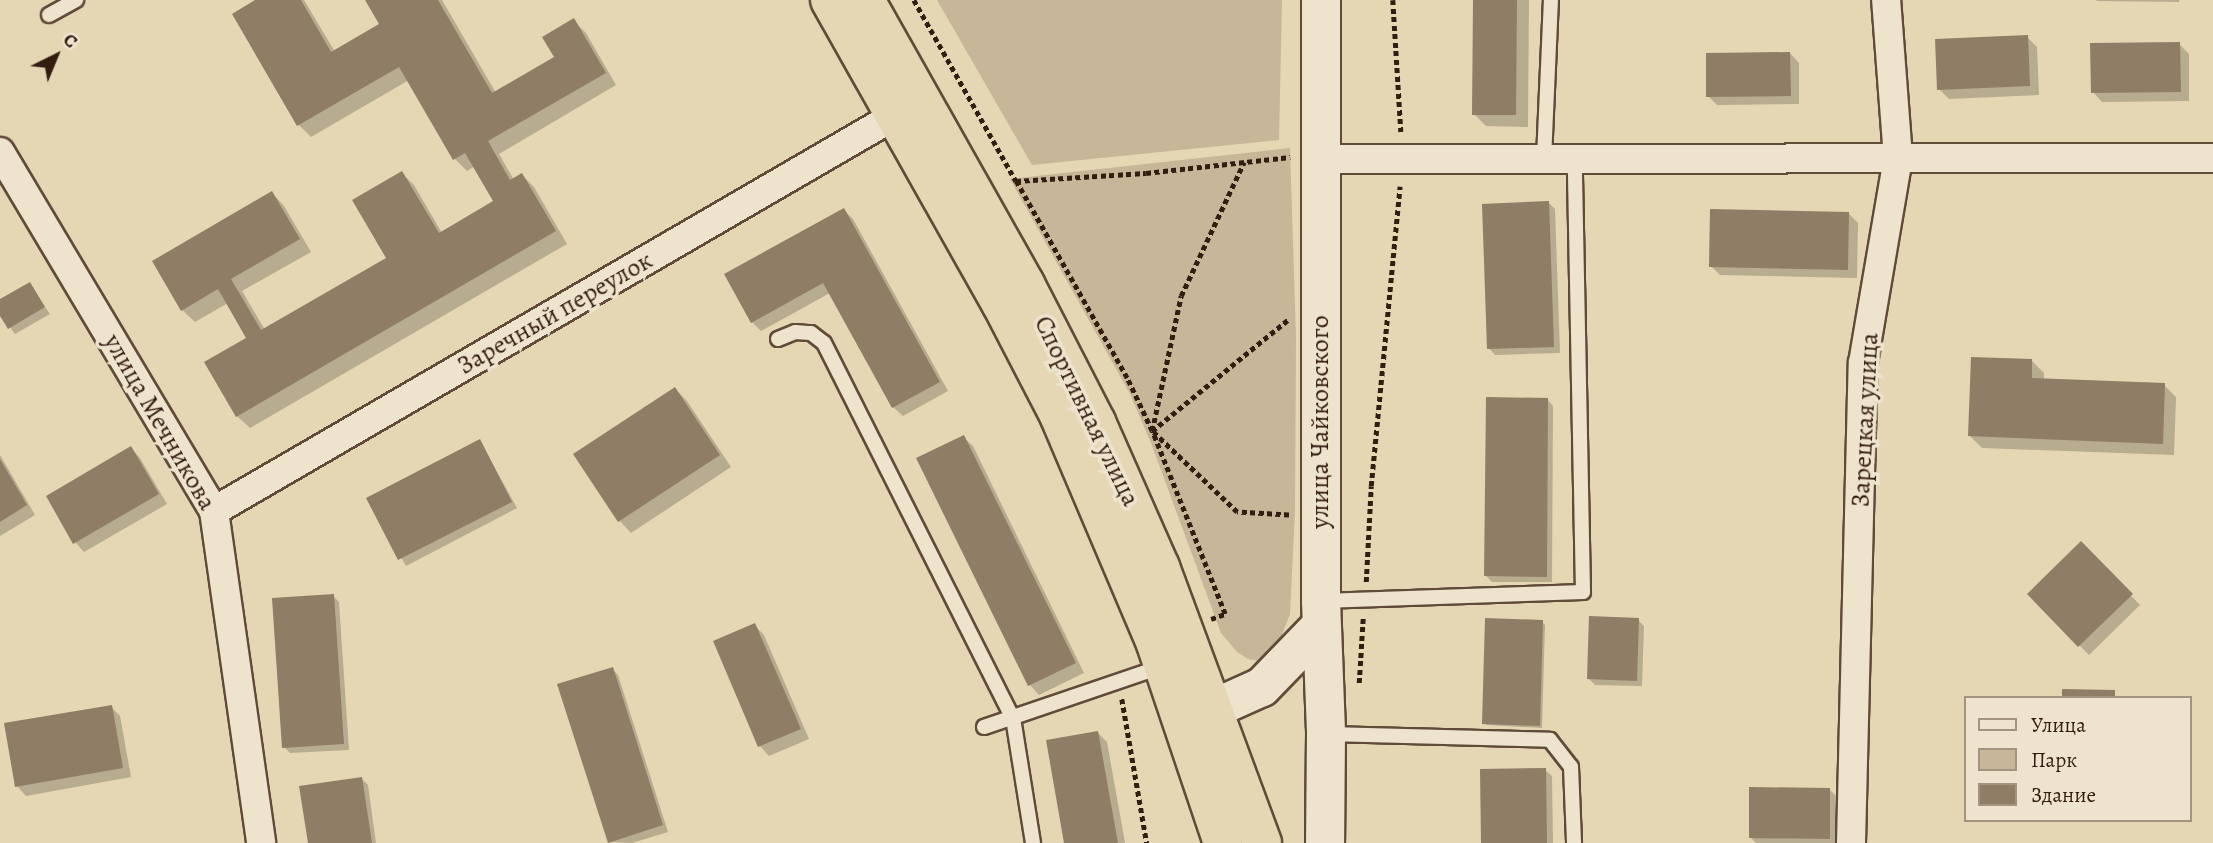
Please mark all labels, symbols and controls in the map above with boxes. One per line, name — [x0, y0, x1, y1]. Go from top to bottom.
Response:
north arrow — [21, 21, 91, 91]
text: С — [57, 27, 83, 54]
street label: Заречный переулок — [452, 244, 658, 382]
street label: Спортивная улица — [1027, 311, 1147, 511]
street label: улица Чайковского — [1304, 315, 1336, 529]
street label: улица Мечникова — [97, 328, 223, 516]
street label: Зарецкая улица — [1845, 332, 1885, 508]
legend — [1965, 696, 2192, 822]
text: Улица — [2031, 711, 2086, 739]
text: Парк — [2031, 746, 2077, 774]
text: Здание — [2031, 781, 2096, 809]

